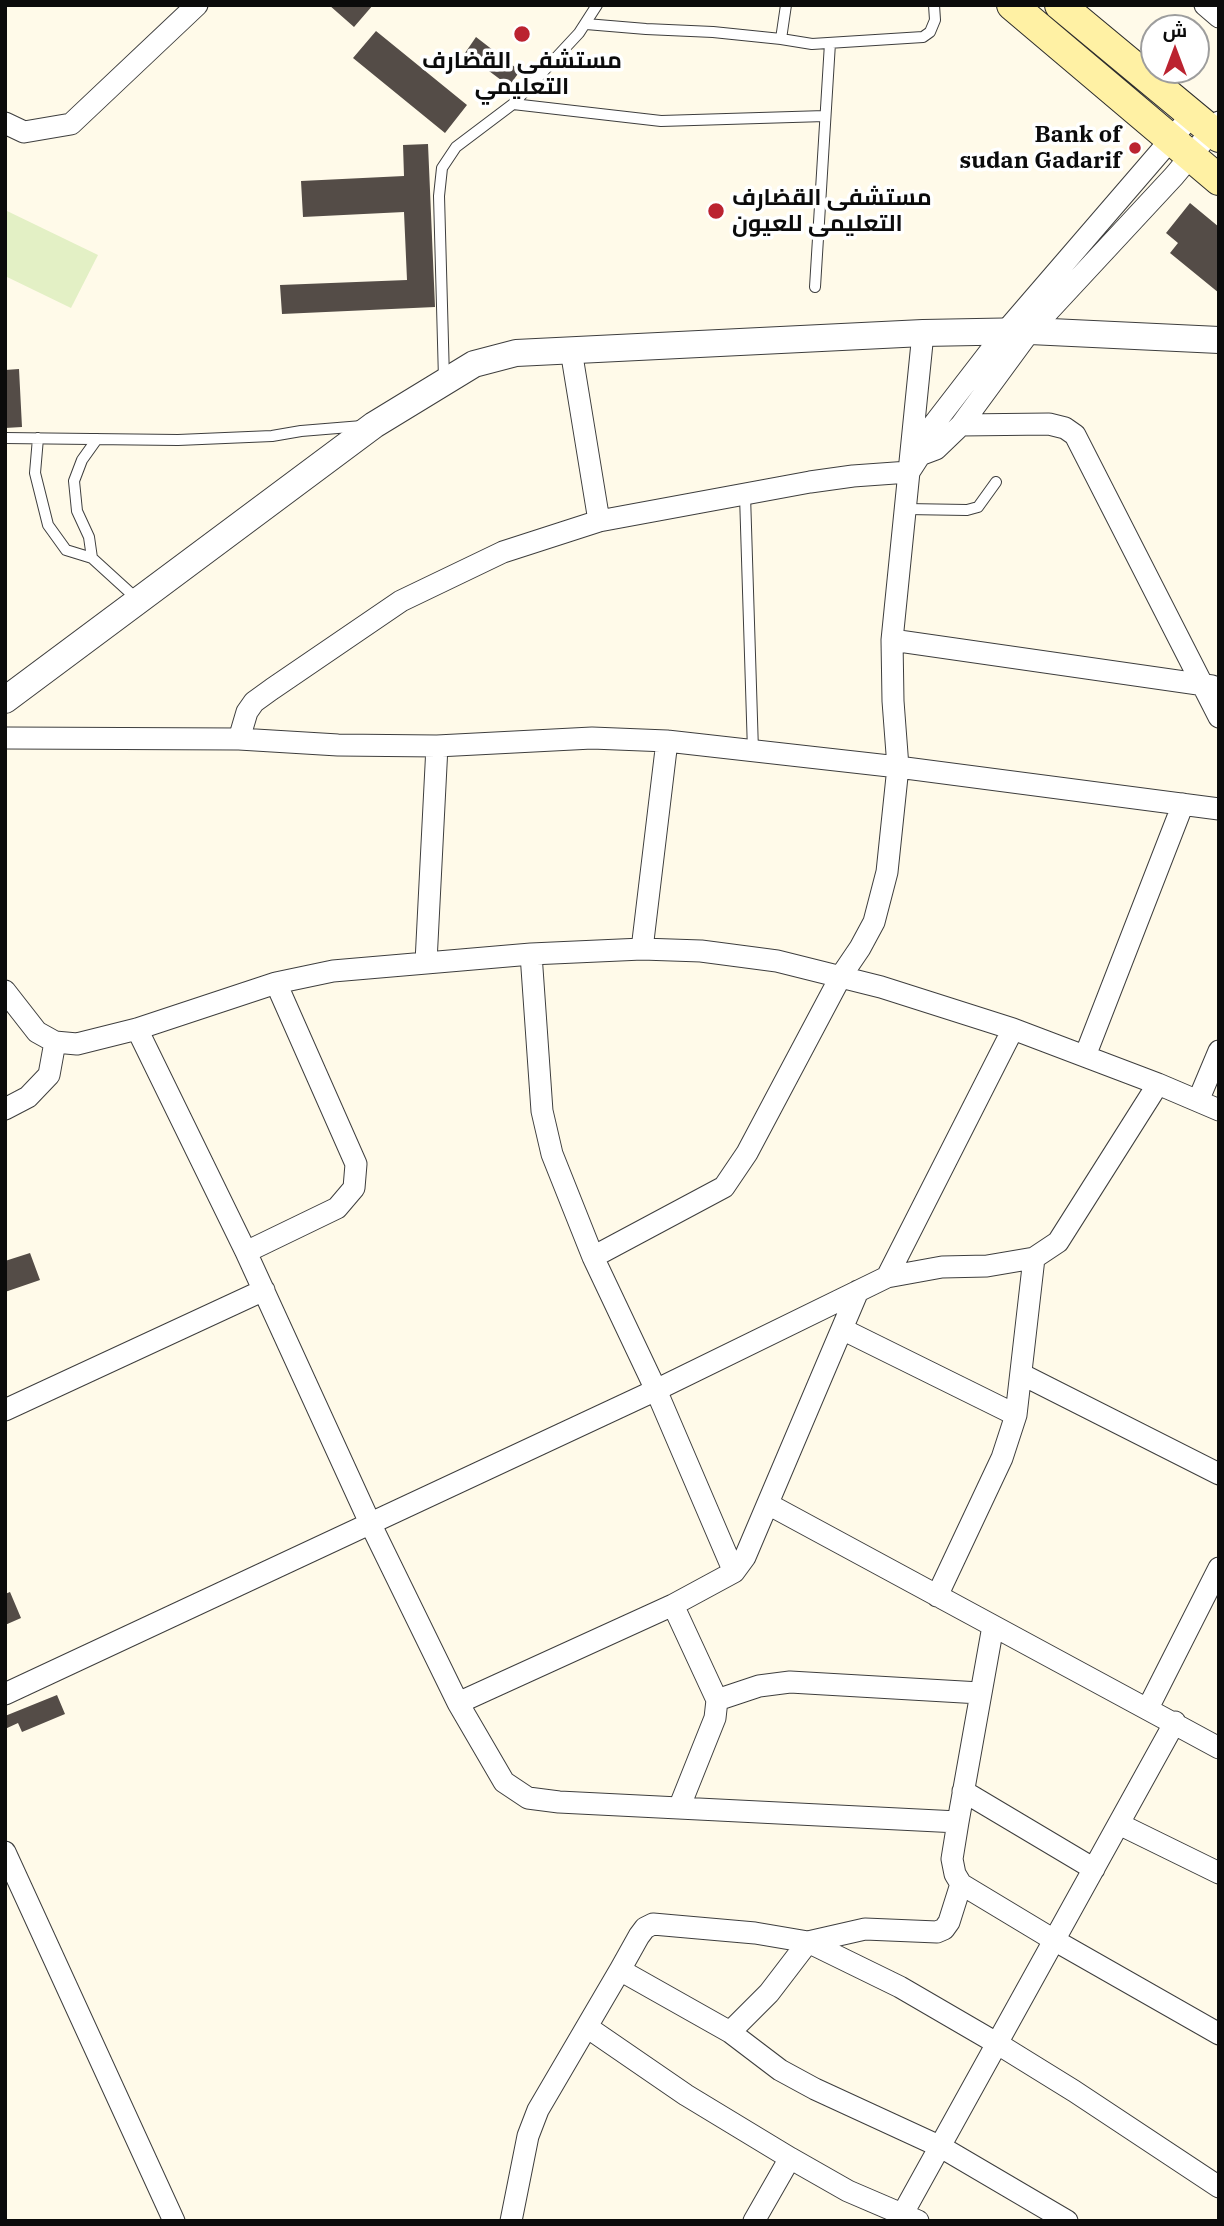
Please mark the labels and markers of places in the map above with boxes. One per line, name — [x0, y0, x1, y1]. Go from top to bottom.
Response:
marker: مستشفى القضارف التعليمي — [512, 24, 532, 44]
place label: مستشفى القضارف التعليمي — [422, 47, 622, 101]
place label: Bank of sudan Gadarif — [959, 121, 1121, 175]
marker: Bank of sudan Gadarif — [1127, 140, 1143, 156]
place label: مستشفى القضارف التعليمى للعيون — [732, 184, 932, 238]
marker: مستشفى القضارف التعليمى للعيون — [706, 201, 726, 221]

